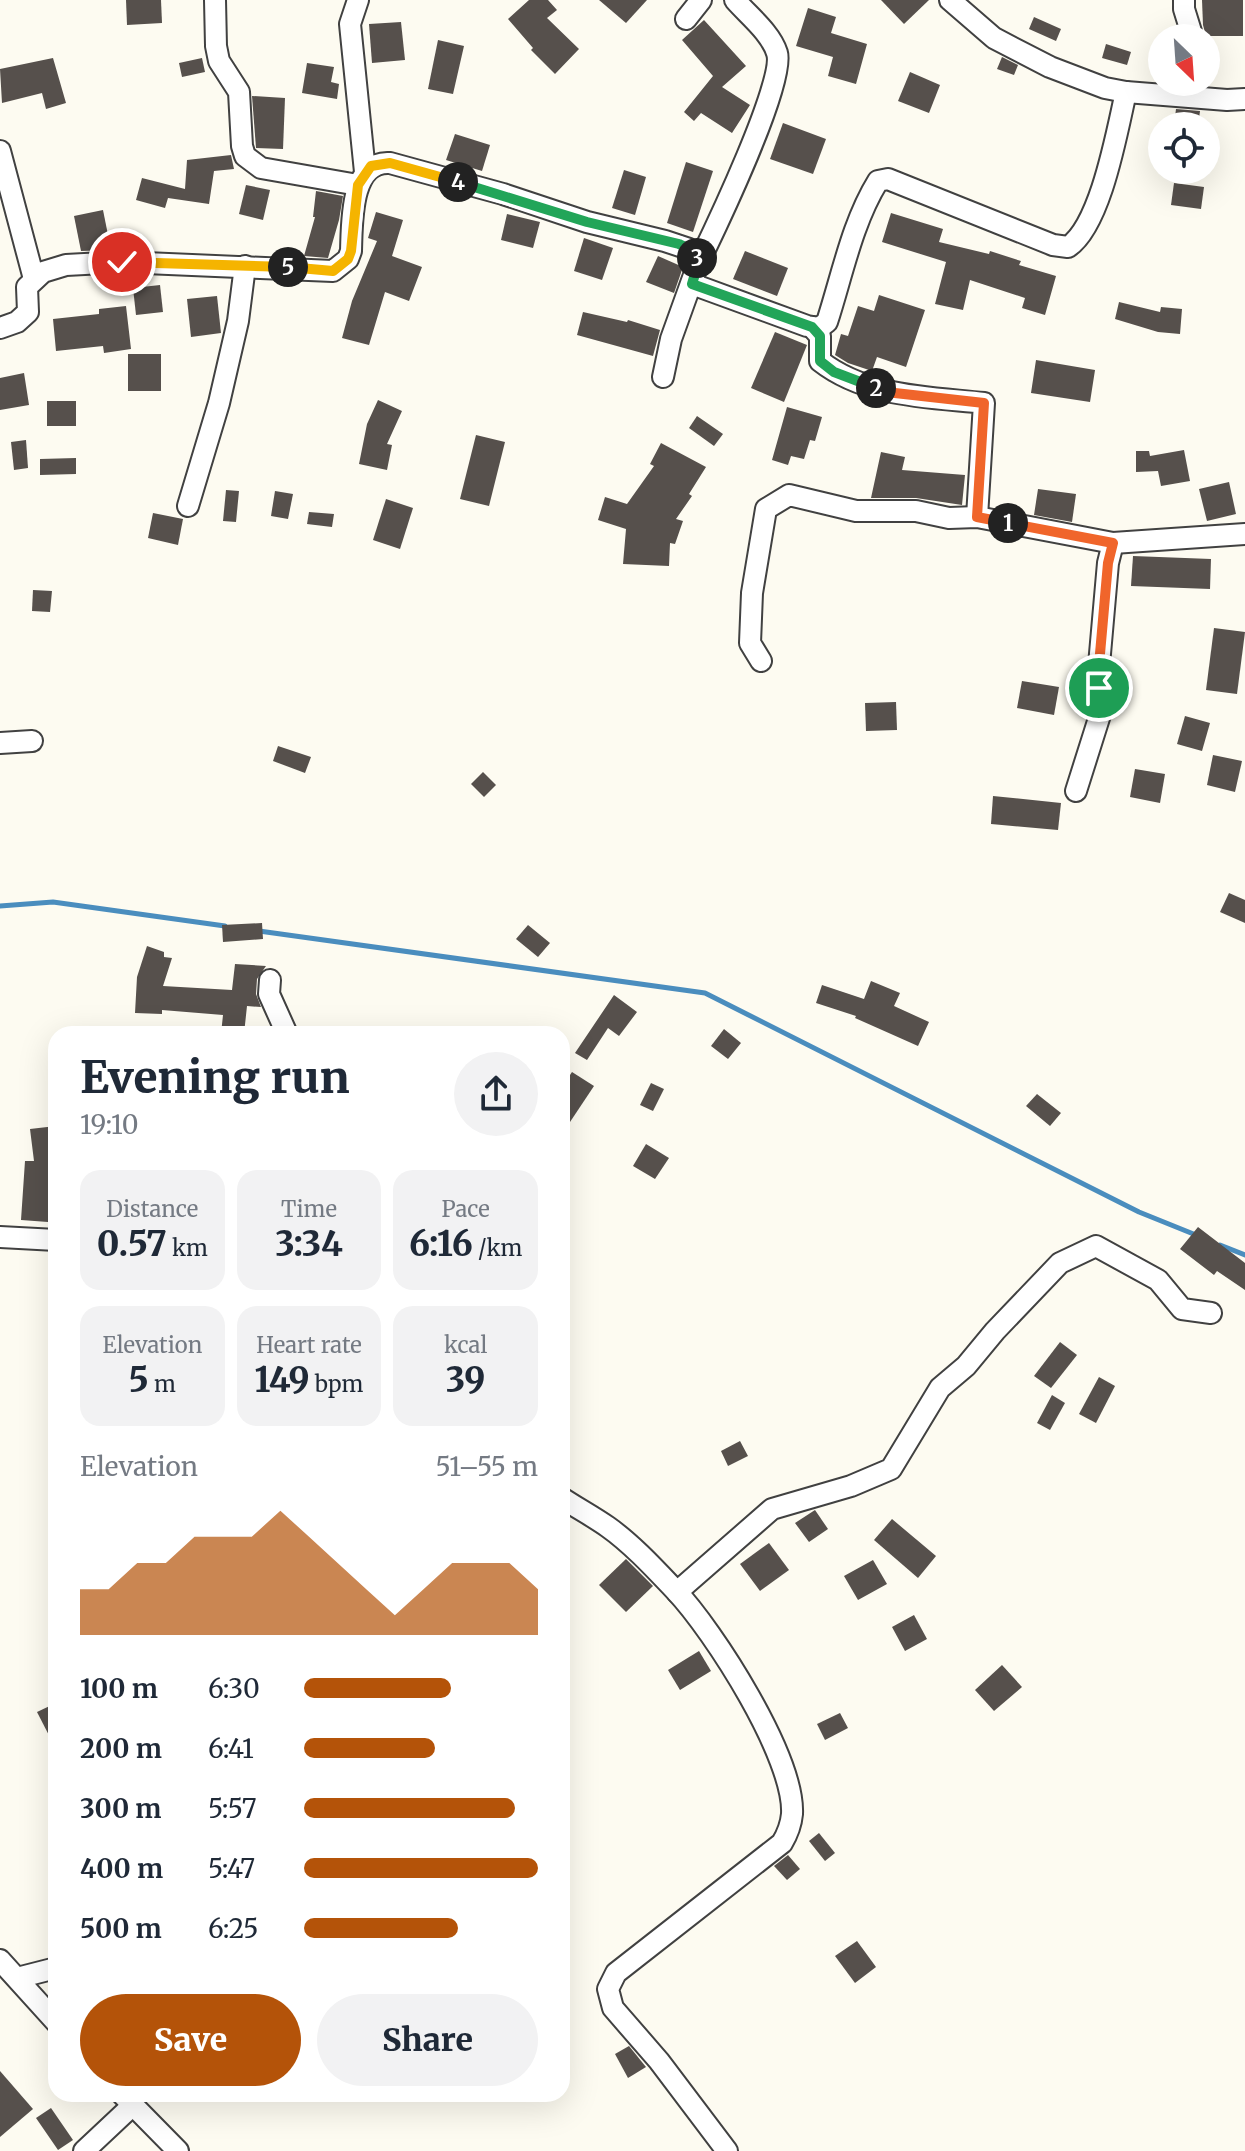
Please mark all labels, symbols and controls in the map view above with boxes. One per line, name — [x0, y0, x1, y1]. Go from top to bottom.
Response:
north arrow — [1148, 24, 1220, 96]
map controls — [1148, 24, 1220, 184]
button: locate — [1148, 112, 1220, 184]
pin: 4 — [438, 162, 478, 202]
text: 4 — [451, 168, 465, 196]
pin — [88, 228, 156, 296]
pin: 3 — [677, 238, 717, 278]
icon: check — [100, 240, 144, 284]
text: 3 — [691, 244, 703, 272]
pin: 5 — [268, 247, 308, 287]
text: 5 — [282, 253, 294, 281]
pin: 2 — [856, 368, 896, 408]
text: 2 — [870, 374, 882, 402]
pin: 1 — [988, 503, 1028, 543]
text: 1 — [1003, 509, 1013, 537]
pin — [1065, 654, 1133, 722]
icon: arrive — [1077, 666, 1121, 710]
text: Evening run — [80, 1050, 349, 1105]
button: share — [454, 1052, 538, 1136]
text: 19:10 — [80, 1108, 138, 1141]
text: Distance — [106, 1195, 198, 1223]
text: Time — [281, 1195, 337, 1223]
text: Pace — [442, 1195, 490, 1223]
text: 0.57 — [97, 1223, 167, 1265]
text: 3:34 — [275, 1223, 343, 1265]
text: 6:16 — [409, 1223, 473, 1265]
text: km — [167, 1234, 208, 1262]
text: /km — [473, 1234, 522, 1262]
text: Elevation — [102, 1331, 202, 1359]
text: Heart rate — [256, 1331, 362, 1359]
text: kcal — [444, 1331, 487, 1359]
text: 5 — [129, 1359, 149, 1401]
text: 149 — [255, 1359, 310, 1401]
text: 39 — [446, 1359, 486, 1401]
text: m — [149, 1370, 176, 1398]
text: bpm — [310, 1370, 363, 1398]
text: Elevation — [80, 1450, 198, 1483]
text: 51–55 m — [435, 1450, 538, 1483]
text: 100 m — [80, 1672, 158, 1705]
text: 6:30 — [208, 1672, 260, 1705]
text: 200 m — [80, 1732, 162, 1765]
text: 6:41 — [208, 1732, 254, 1765]
text: 300 m — [80, 1792, 161, 1825]
text: 5:57 — [208, 1792, 257, 1825]
text: 400 m — [80, 1852, 163, 1885]
text: 5:47 — [208, 1852, 255, 1885]
text: 500 m — [80, 1912, 162, 1945]
text: 6:25 — [208, 1912, 259, 1945]
button: Save — [80, 1994, 301, 2086]
button: Share — [317, 1994, 538, 2086]

